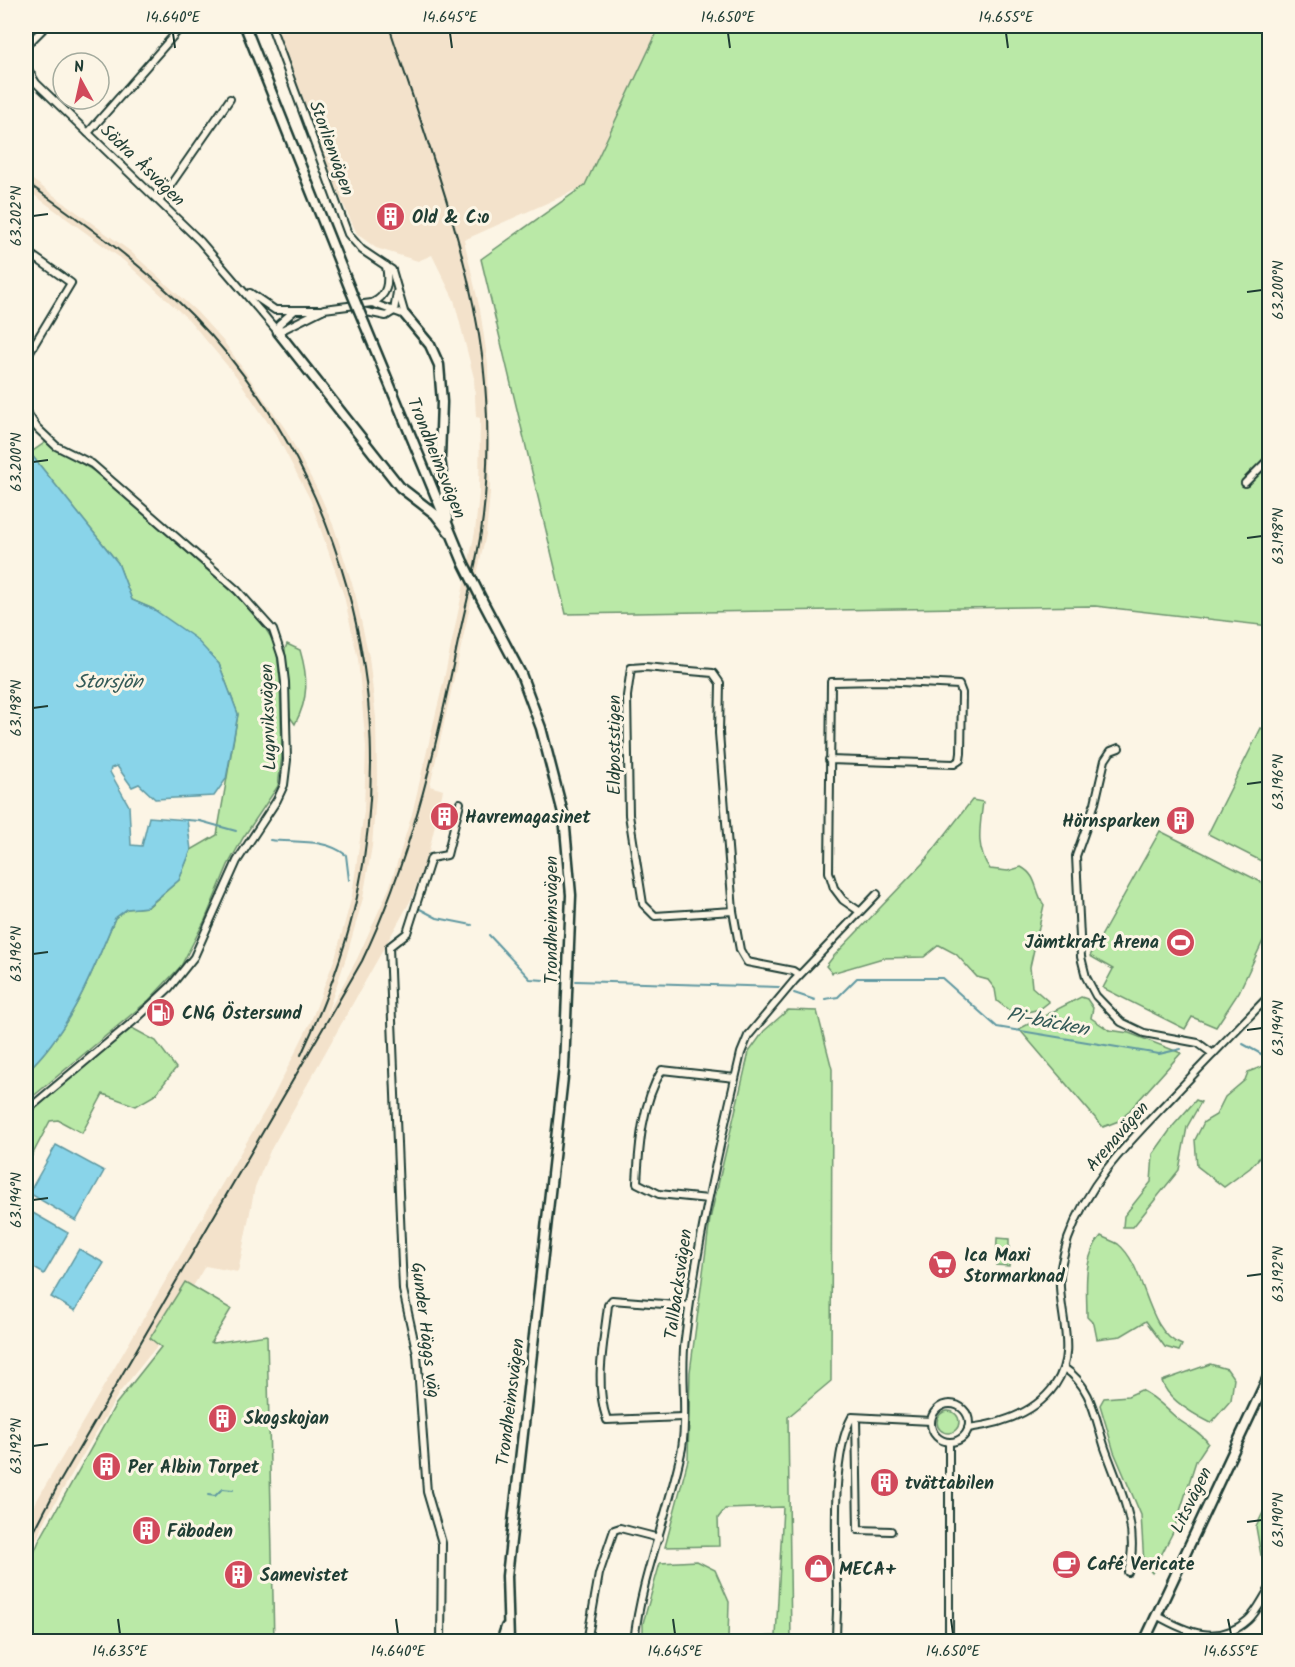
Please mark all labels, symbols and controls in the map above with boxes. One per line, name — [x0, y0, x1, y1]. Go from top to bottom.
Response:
text: 14.640°E — [146, 6, 201, 30]
text: 14.645°E — [422, 6, 479, 30]
text: 14.650°E — [701, 6, 756, 30]
text: 14.655°E — [979, 6, 1035, 30]
north arrow — [51, 51, 111, 111]
text: N — [72, 55, 86, 81]
street label: Storlienvägen — [300, 97, 361, 200]
street label: Södra Åsvägen — [93, 118, 191, 214]
text: 63.202°N — [5, 186, 29, 246]
building icon: Old & C:o — [375, 201, 407, 233]
place label: Old & C:o — [412, 204, 489, 233]
text: 63.200°N — [1267, 260, 1291, 320]
street label: Trondheimsvägen — [398, 393, 473, 524]
text: 63.200°N — [5, 432, 29, 492]
text: 63.198°N — [1267, 508, 1291, 564]
street label: Lugnviksvägen — [253, 663, 286, 771]
water label: Storsjön — [75, 667, 144, 699]
text: 63.198°N — [5, 680, 29, 736]
street label: Eldpoststigen — [601, 695, 630, 795]
text: 63.196°N — [1267, 754, 1291, 810]
building icon: Havremagasinet — [428, 801, 460, 833]
place label: Havremagasinet — [465, 804, 591, 833]
building icon: Hörnsparken — [1165, 805, 1197, 837]
place label: Hörnsparken — [1062, 808, 1160, 837]
street label: Trondheimsvägen — [538, 856, 567, 984]
text: 63.196°N — [5, 926, 29, 982]
sports icon: Jämtkraft Arena — [1164, 926, 1196, 958]
place label: Jämtkraft Arena — [1025, 929, 1159, 958]
fuel station icon: CNG Östersund — [145, 997, 177, 1029]
water label: Pi-bäcken — [1004, 999, 1093, 1047]
place label: CNG Östersund — [182, 1000, 302, 1029]
text: 63.194°N — [1267, 1000, 1291, 1056]
street label: Arenavägen — [1079, 1095, 1157, 1179]
text: 63.194°N — [5, 1172, 29, 1228]
street label: Tallbacksvägen — [657, 1227, 702, 1341]
place label: Ica Maxi Stormarknad — [964, 1242, 1065, 1292]
text: 63.192°N — [1267, 1246, 1291, 1302]
supermarket icon: Ica Maxi Stormarknad — [927, 1249, 959, 1281]
street label: Gunder Häggs väg — [402, 1261, 447, 1400]
street label: Trondheimsvägen — [489, 1337, 534, 1468]
building icon: Skogskojan — [207, 1402, 239, 1434]
place label: Skogskojan — [244, 1405, 329, 1434]
text: 63.192°N — [5, 1418, 29, 1474]
building icon: Per Albin Torpet — [91, 1451, 123, 1483]
place label: Per Albin Torpet — [128, 1454, 260, 1483]
street label: Litsvägen — [1164, 1462, 1221, 1539]
building icon: tvättabilen — [868, 1467, 900, 1499]
place label: tvättabilen — [905, 1470, 994, 1499]
text: 63.190°N — [1267, 1492, 1291, 1548]
building icon: Fäboden — [130, 1515, 162, 1547]
place label: Fäboden — [167, 1518, 233, 1547]
cafe icon: Café Vericate — [1050, 1548, 1082, 1580]
place label: Café Vericate — [1087, 1551, 1195, 1580]
shop icon: MECA+ — [802, 1553, 834, 1585]
place label: MECA+ — [839, 1556, 897, 1585]
building icon: Samevistet — [223, 1559, 255, 1591]
place label: Samevistet — [260, 1562, 349, 1591]
text: 14.635°E — [92, 1640, 149, 1664]
text: 14.640°E — [371, 1640, 426, 1664]
text: 14.645°E — [647, 1640, 704, 1664]
text: 14.650°E — [926, 1640, 981, 1664]
text: 14.655°E — [1204, 1640, 1260, 1664]

